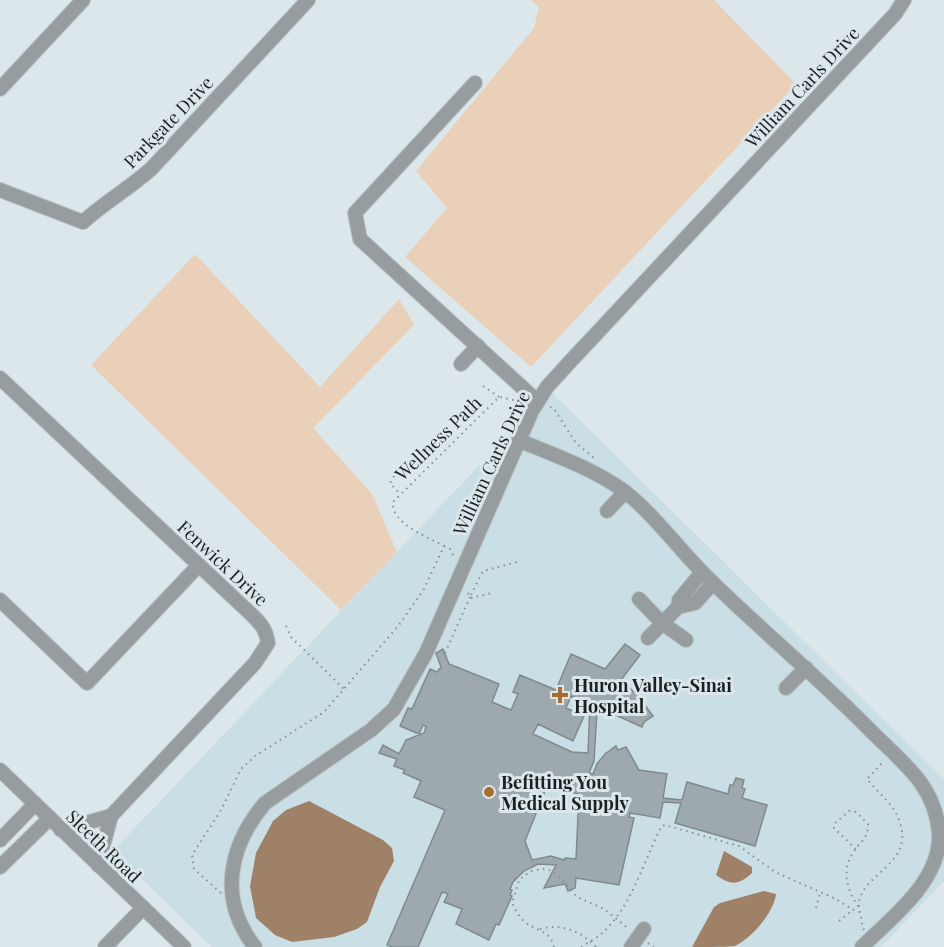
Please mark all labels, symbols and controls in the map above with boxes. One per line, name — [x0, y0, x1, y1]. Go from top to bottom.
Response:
street label: William Carls Drive — [739, 21, 864, 153]
street label: Parkgate Drive — [118, 71, 218, 173]
street label: William Carls Drive — [447, 387, 535, 540]
street label: Wellness Path — [389, 390, 487, 486]
street label: Fenwick Drive — [173, 515, 273, 611]
place label: Huron Valley-Sinai Hospital — [574, 673, 732, 718]
marker: Huron Valley-Sinai Hospital — [551, 686, 569, 704]
place label: Befitting You Medical Supply — [501, 770, 630, 815]
marker: Befitting You Medical Supply — [482, 785, 496, 799]
street label: Sleeth Road — [61, 804, 147, 888]

